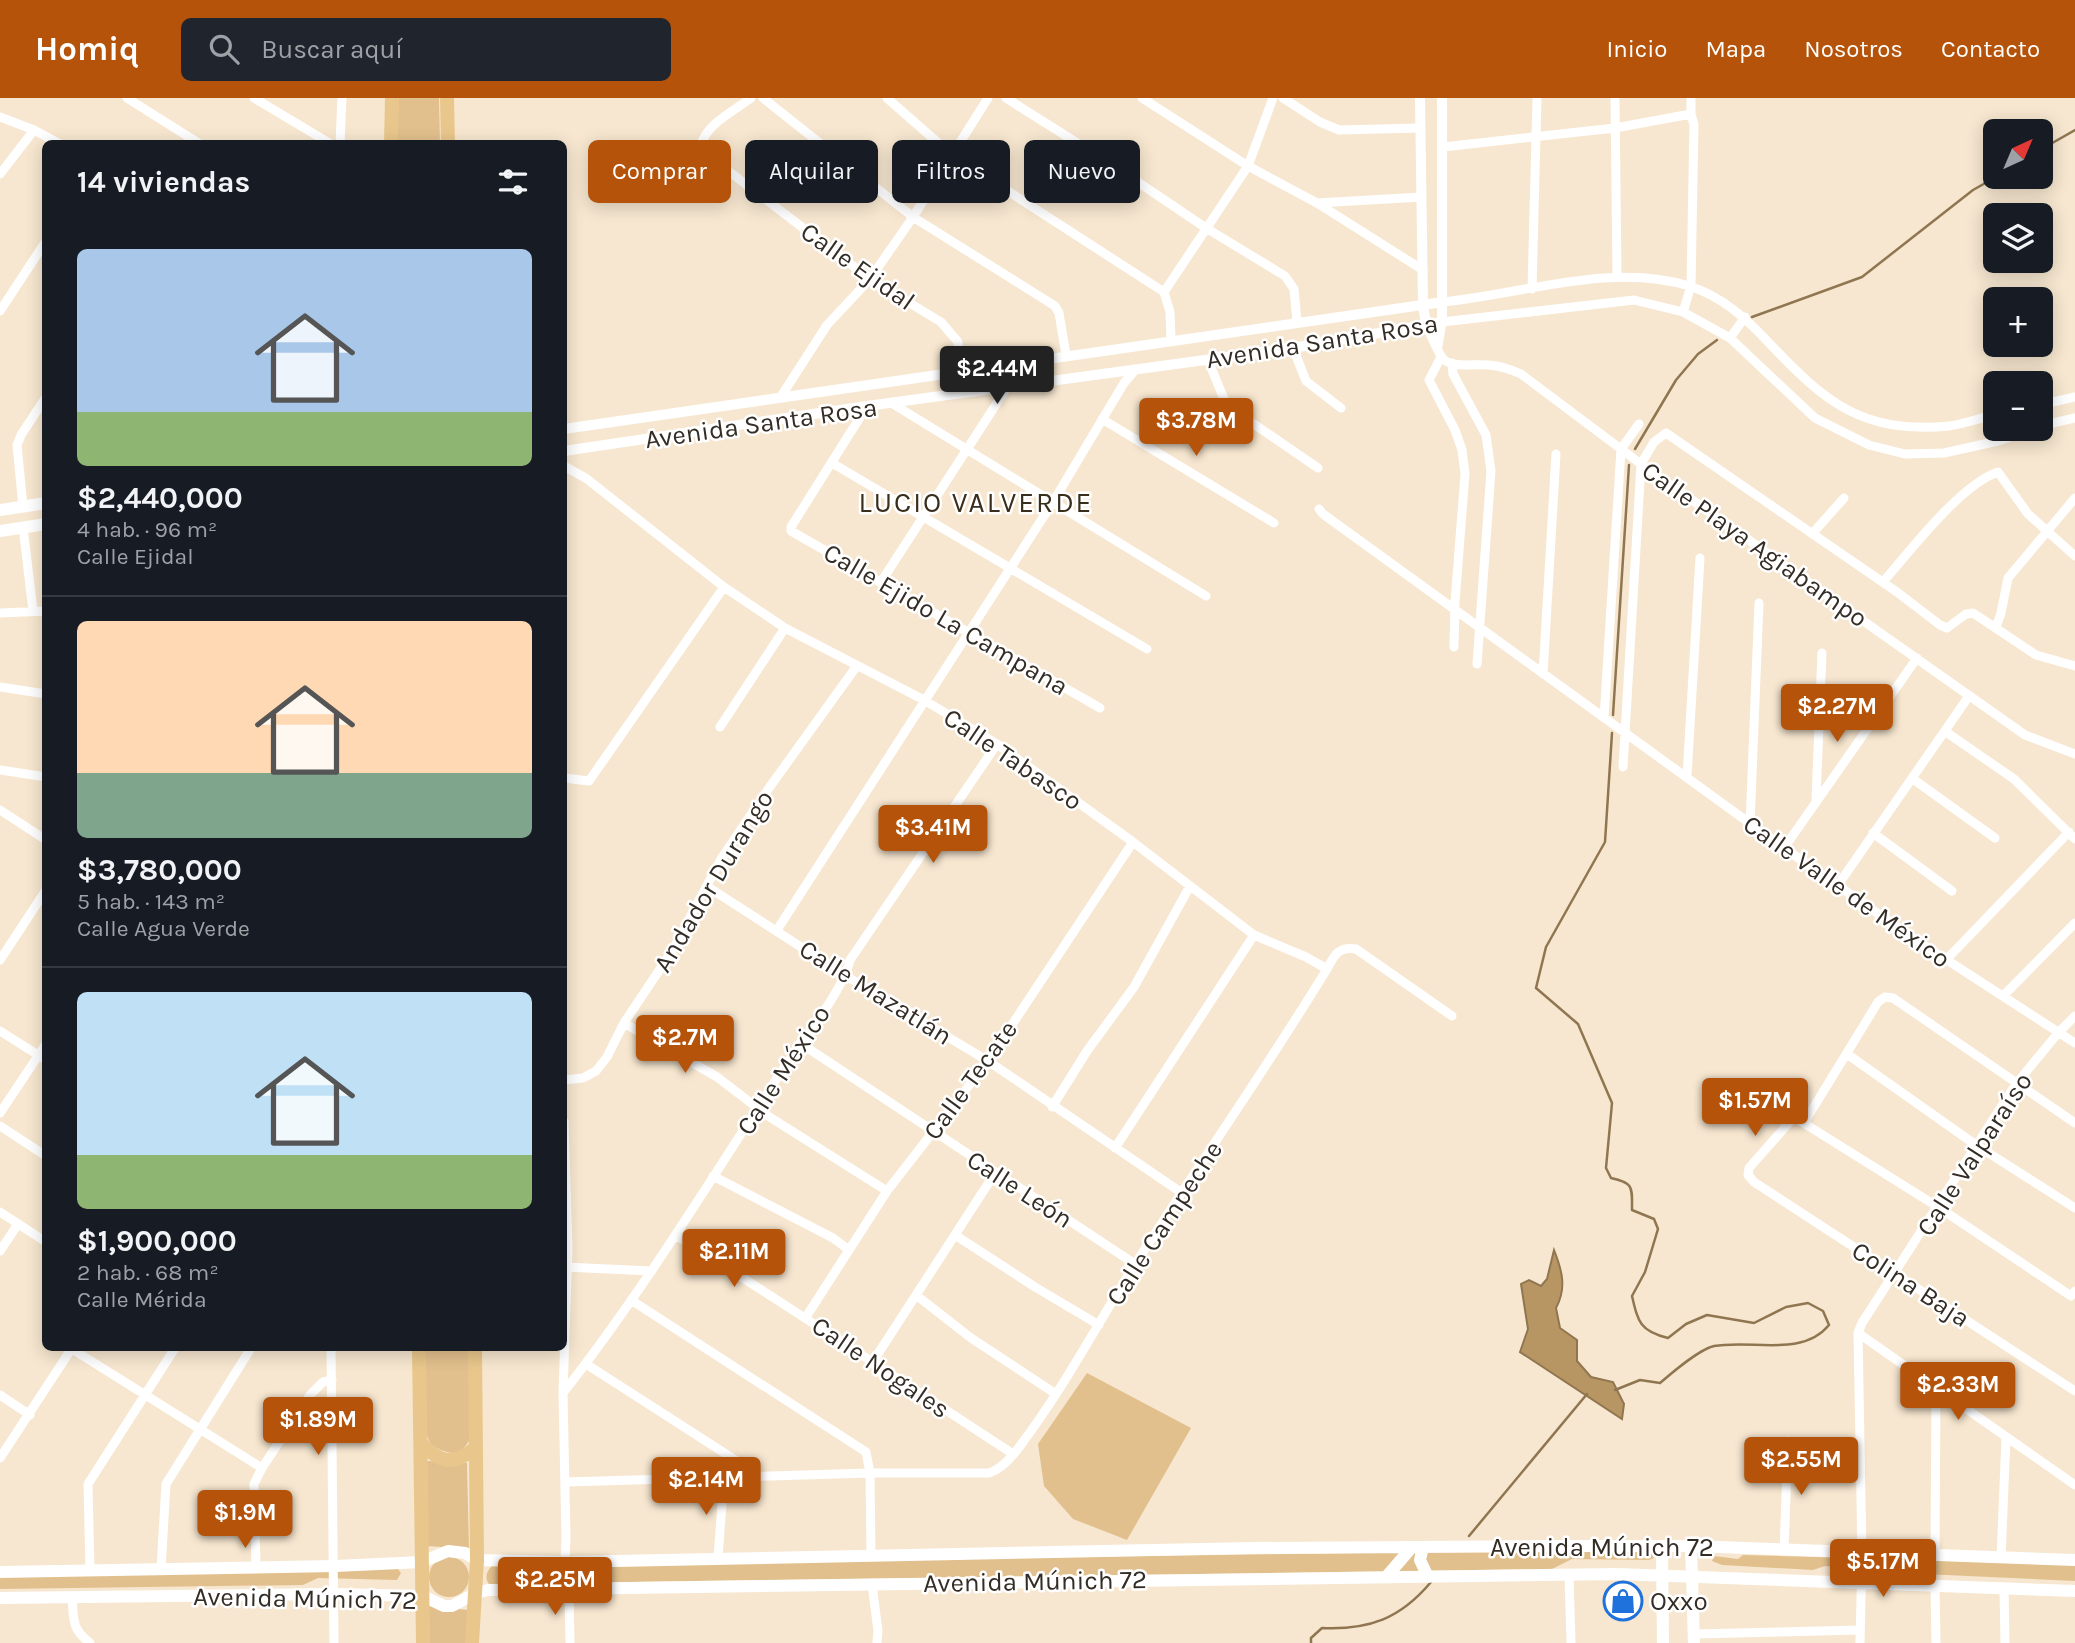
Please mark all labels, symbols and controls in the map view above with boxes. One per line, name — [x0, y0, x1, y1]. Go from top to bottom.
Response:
search box — [181, 18, 671, 81]
text: Homiq — [35, 30, 139, 68]
icon: search — [205, 30, 243, 68]
text: Buscar aquí — [261, 34, 403, 65]
text: Inicio — [1606, 35, 1667, 63]
text: Mapa — [1705, 35, 1766, 63]
text: Nosotros — [1804, 35, 1903, 63]
text: Contacto — [1941, 35, 2040, 63]
north arrow — [1983, 119, 2053, 189]
map controls — [1983, 119, 2053, 441]
chip: Comprar — [588, 140, 731, 203]
chip: Alquilar — [745, 140, 878, 203]
chip: Filtros — [892, 140, 1010, 203]
chip: Nuevo — [1024, 140, 1140, 203]
icon: filters — [494, 163, 532, 201]
text: 14 viviendas — [77, 164, 250, 200]
button: layers — [1983, 203, 2053, 273]
street label: Calle Ejidal — [795, 216, 921, 317]
button: + — [1983, 287, 2053, 357]
icon: home — [242, 295, 368, 421]
street label: Avenida Santa Rosa — [1204, 308, 1440, 375]
pin: $2.44M — [940, 346, 1054, 406]
text: $2.44M — [956, 355, 1038, 382]
button: − — [1983, 371, 2053, 441]
street label: Avenida Santa Rosa — [643, 392, 879, 455]
pin: $3.78M — [1139, 398, 1253, 458]
text: $3.78M — [1155, 407, 1237, 434]
street label: Calle Playa Agiabampo — [1636, 455, 1873, 634]
text: $2,440,000 — [77, 480, 243, 516]
district label: LUCIO VALVERDE — [859, 486, 1093, 519]
text: 4 hab. · 96 m² — [77, 516, 217, 543]
street label: Calle Ejido La Campana — [818, 537, 1074, 702]
text: Calle Ejidal — [77, 543, 194, 570]
icon: home — [242, 667, 368, 793]
pin: $2.27M — [1780, 684, 1894, 744]
text: $2.27M — [1797, 693, 1877, 720]
street label: Calle Tabasco — [938, 702, 1088, 817]
street label: Andador Durango — [647, 785, 780, 978]
pin: $3.41M — [876, 806, 990, 865]
street label: Calle Valle de México — [1737, 808, 1956, 975]
text: $3.41M — [894, 814, 972, 841]
text: $3,780,000 — [77, 852, 242, 888]
text: 5 hab. · 143 m² — [77, 888, 225, 915]
text: Calle Agua Verde — [77, 915, 250, 942]
street label: Calle Mazatlán — [794, 933, 958, 1052]
street label: Calle México — [730, 1000, 837, 1141]
street label: Calle Tecate — [917, 1015, 1024, 1146]
pin: $2.7M — [636, 1016, 734, 1075]
text: $2.7M — [652, 1024, 718, 1051]
icon: home — [242, 1038, 368, 1164]
street label: Calle Valparaíso — [1910, 1067, 2039, 1242]
pin: $1.57M — [1698, 1079, 1812, 1138]
text: $1.57M — [1718, 1087, 1792, 1114]
street label: Calle Campeche — [1100, 1135, 1229, 1311]
street label: Calle León — [961, 1144, 1078, 1235]
text: $1,900,000 — [77, 1223, 237, 1259]
pin: $2.11M — [677, 1230, 791, 1289]
street label: Colina Baja — [1846, 1235, 1975, 1334]
text: $2.11M — [698, 1238, 770, 1265]
text: 2 hab. · 68 m² — [77, 1259, 219, 1286]
text: Calle Mérida — [77, 1286, 207, 1313]
street label: Calle Nogales — [806, 1310, 956, 1425]
pin: $2.33M — [1901, 1362, 2015, 1422]
text: $2.33M — [1916, 1371, 2000, 1398]
pin: $1.89M — [261, 1398, 375, 1457]
text: $1.89M — [279, 1406, 357, 1433]
pin: $2.55M — [1744, 1438, 1858, 1497]
text: $2.55M — [1760, 1446, 1842, 1473]
pin: $2.14M — [649, 1458, 763, 1517]
text: $2.14M — [668, 1466, 744, 1493]
pin: $1.9M — [196, 1490, 294, 1550]
text: $1.9M — [213, 1499, 277, 1526]
street label: Avenida Múnich 72 — [1490, 1532, 1714, 1563]
pin: $5.17M — [1826, 1540, 1940, 1599]
text: $5.17M — [1846, 1548, 1920, 1575]
pin: $2.25M — [498, 1558, 612, 1617]
street label: Avenida Múnich 72 — [923, 1564, 1147, 1599]
text: $2.25M — [514, 1566, 596, 1593]
shop icon: Oxxo — [1602, 1580, 1644, 1622]
street label: Avenida Múnich 72 — [193, 1581, 417, 1616]
place label: Oxxo — [1650, 1586, 1708, 1617]

